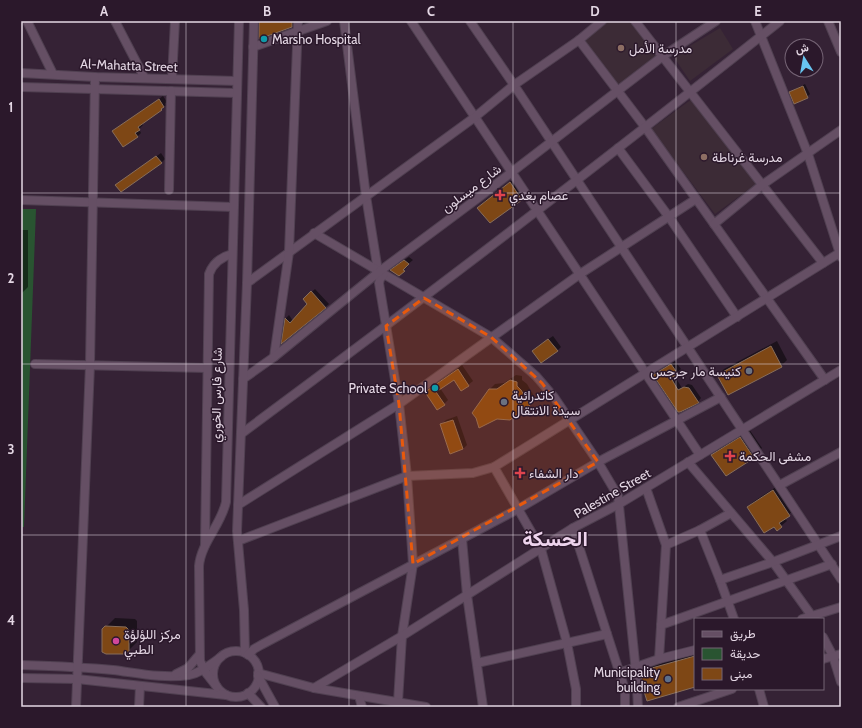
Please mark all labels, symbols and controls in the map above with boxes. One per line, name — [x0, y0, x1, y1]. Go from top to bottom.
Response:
text: A — [100, 3, 109, 19]
text: B — [263, 3, 271, 19]
text: C — [427, 3, 435, 19]
text: D — [590, 3, 600, 19]
text: E — [754, 3, 762, 19]
place label: Marsho Hospital — [272, 31, 361, 47]
marker: Marsho Hospital — [259, 34, 269, 44]
north arrow — [784, 38, 824, 78]
place label: مدرسة الأمل — [629, 40, 692, 57]
text: ش — [794, 40, 810, 56]
marker: مدرسة الأمل — [616, 43, 626, 53]
street label: Al-Mahatta Street — [80, 55, 179, 75]
text: 1 — [9, 99, 13, 115]
place label: مدرسة غرناطة — [712, 149, 782, 166]
marker: مدرسة غرناطة — [699, 152, 709, 162]
street label: شارع ميسلون — [438, 160, 505, 217]
place label: عصام بغدي — [509, 187, 569, 206]
marker: عصام بغدي — [494, 189, 506, 201]
text: 2 — [8, 270, 15, 286]
street label: شارع فارس الخوري — [207, 347, 228, 443]
place label: كنيسة مار جرجس — [650, 363, 741, 380]
marker: كنيسة مار جرجس — [744, 366, 754, 376]
place label: Private School — [349, 380, 427, 396]
marker: Private School — [430, 383, 440, 393]
place label: كاتدرائية سيدة الانتقال — [512, 387, 580, 419]
marker: كاتدرائية سيدة الانتقال — [499, 397, 509, 407]
text: 3 — [7, 441, 15, 457]
place label: مشفى الحكمة — [739, 448, 811, 465]
marker: مشفى الحكمة — [724, 450, 736, 462]
street label: Palestine Street — [571, 464, 654, 521]
place label: دار الشفاء — [529, 465, 578, 482]
marker: دار الشفاء — [514, 467, 526, 479]
district label: الحسكة — [522, 526, 588, 551]
text: 4 — [7, 612, 15, 628]
legend — [694, 618, 824, 690]
place label: مركز اللؤلؤة الطبي — [124, 626, 181, 660]
text: طريق — [730, 626, 756, 642]
marker: مركز اللؤلؤة الطبي — [111, 636, 121, 646]
text: حديقة — [730, 646, 760, 661]
place label: Municipality building — [594, 664, 661, 695]
text: مبنى — [730, 666, 752, 682]
marker: Municipality building — [663, 674, 673, 684]

